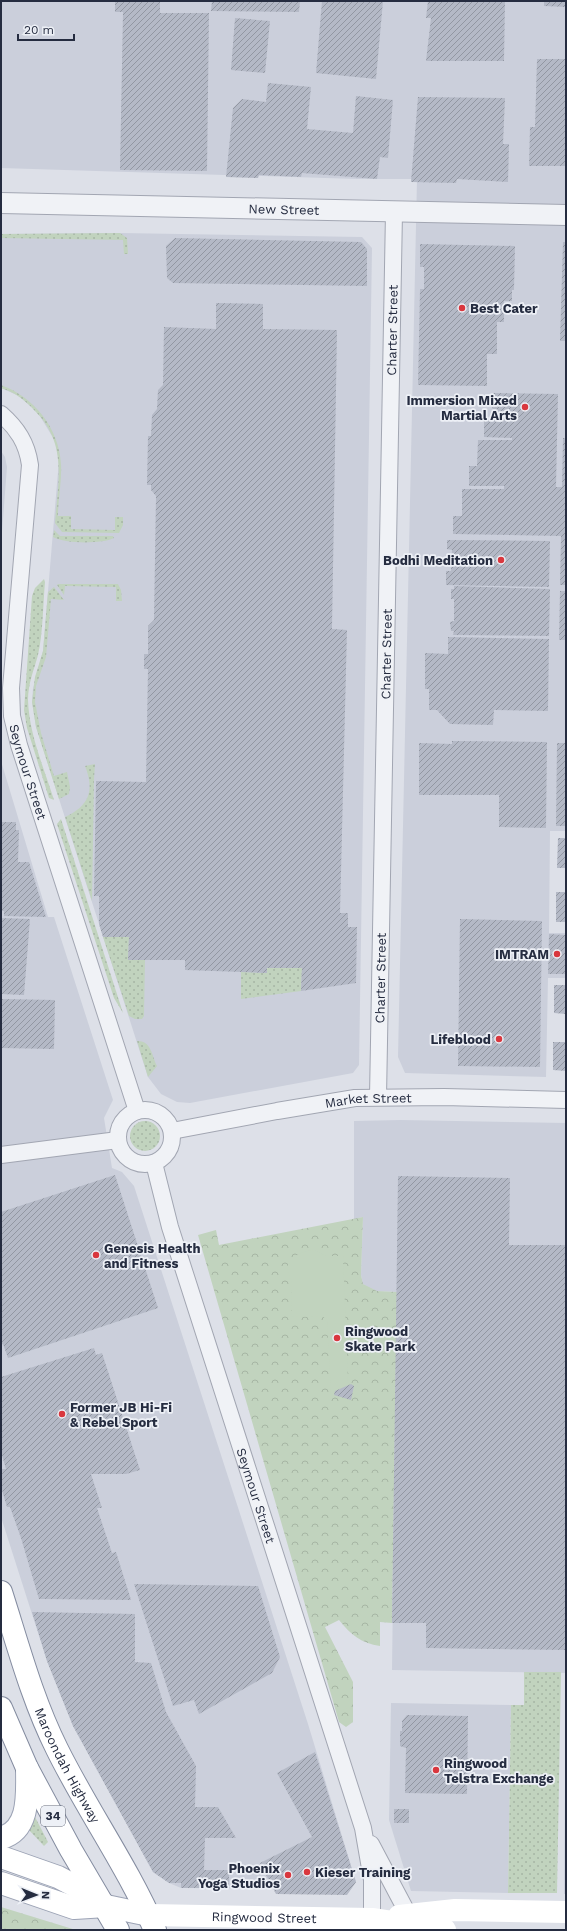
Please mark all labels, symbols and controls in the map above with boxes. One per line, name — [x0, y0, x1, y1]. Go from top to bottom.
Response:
scale bar — [18, 16, 74, 42]
text: 20 m — [24, 23, 54, 37]
street label: New Street — [248, 201, 320, 218]
street label: Charter Street — [384, 284, 401, 376]
place label: Best Cater — [470, 301, 538, 316]
marker: Best Cater — [457, 303, 467, 313]
place label: Immersion Mixed Martial Arts — [407, 393, 517, 423]
marker: Immersion Mixed Martial Arts — [520, 402, 530, 412]
place label: Bodhi Meditation — [383, 553, 493, 568]
marker: Bodhi Meditation — [496, 555, 506, 565]
street label: Charter Street — [378, 608, 395, 700]
street label: Seymour Street — [6, 723, 50, 822]
street label: Charter Street — [372, 932, 389, 1024]
place label: IMTRAM — [495, 947, 549, 962]
marker: IMTRAM — [552, 949, 562, 959]
place label: Lifeblood — [430, 1032, 491, 1047]
marker: Lifeblood — [494, 1034, 504, 1044]
street label: Market Street — [324, 1090, 412, 1111]
place label: Genesis Health and Fitness — [104, 1241, 200, 1271]
marker: Genesis Health and Fitness — [91, 1250, 101, 1260]
place label: Ringwood Skate Park — [345, 1324, 416, 1354]
marker: Ringwood Skate Park — [332, 1333, 342, 1343]
place label: Former JB Hi-Fi & Rebel Sport — [70, 1400, 172, 1430]
marker: Former JB Hi-Fi & Rebel Sport — [57, 1409, 67, 1419]
street label: Seymour Street — [233, 1446, 278, 1546]
street label: Maroondah Highway — [32, 1706, 103, 1826]
place label: Ringwood Telstra Exchange — [444, 1756, 554, 1786]
marker: Ringwood Telstra Exchange — [431, 1765, 441, 1775]
road number: 34 — [41, 1806, 65, 1826]
place label: Phoenix Yoga Studios — [198, 1861, 280, 1891]
place label: Kieser Training — [315, 1865, 411, 1880]
marker: Kieser Training — [302, 1867, 312, 1877]
marker: Phoenix Yoga Studios — [283, 1870, 293, 1880]
north arrow — [16, 1875, 56, 1915]
text: N — [39, 1891, 52, 1899]
street label: Ringwood Street — [211, 1909, 317, 1926]

